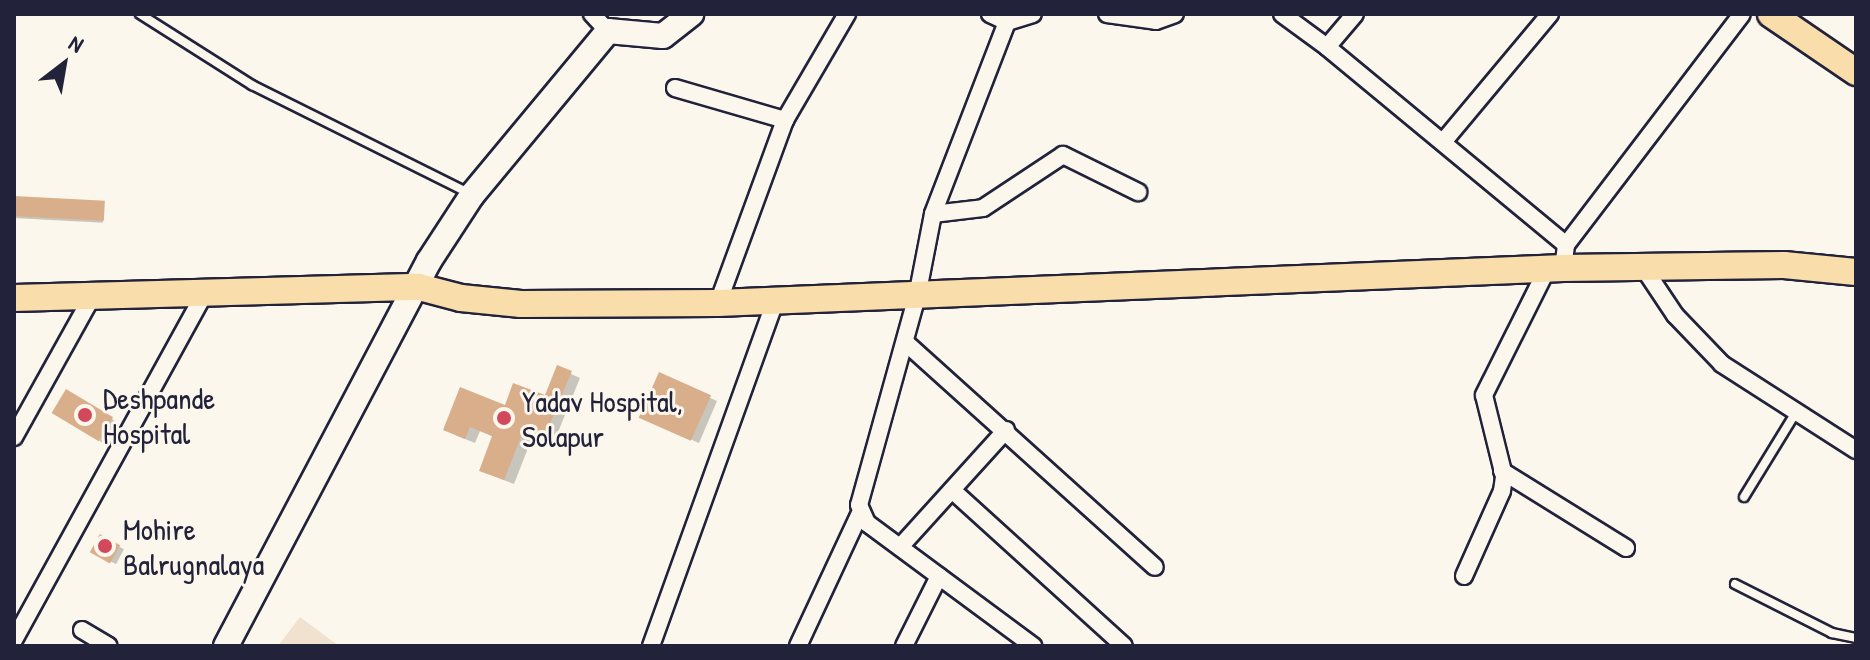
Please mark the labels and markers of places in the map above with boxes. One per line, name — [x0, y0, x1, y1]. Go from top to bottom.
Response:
place label: Deshpande Hospital — [103, 380, 215, 450]
place label: Yadav Hospital, Solapur — [522, 383, 683, 454]
marker: Deshpande Hospital — [74, 404, 96, 426]
marker: Yadav Hospital, Solapur — [493, 407, 515, 429]
place label: Mohire Balrugnalaya — [123, 511, 264, 582]
marker: Mohire Balrugnalaya — [94, 535, 116, 557]

